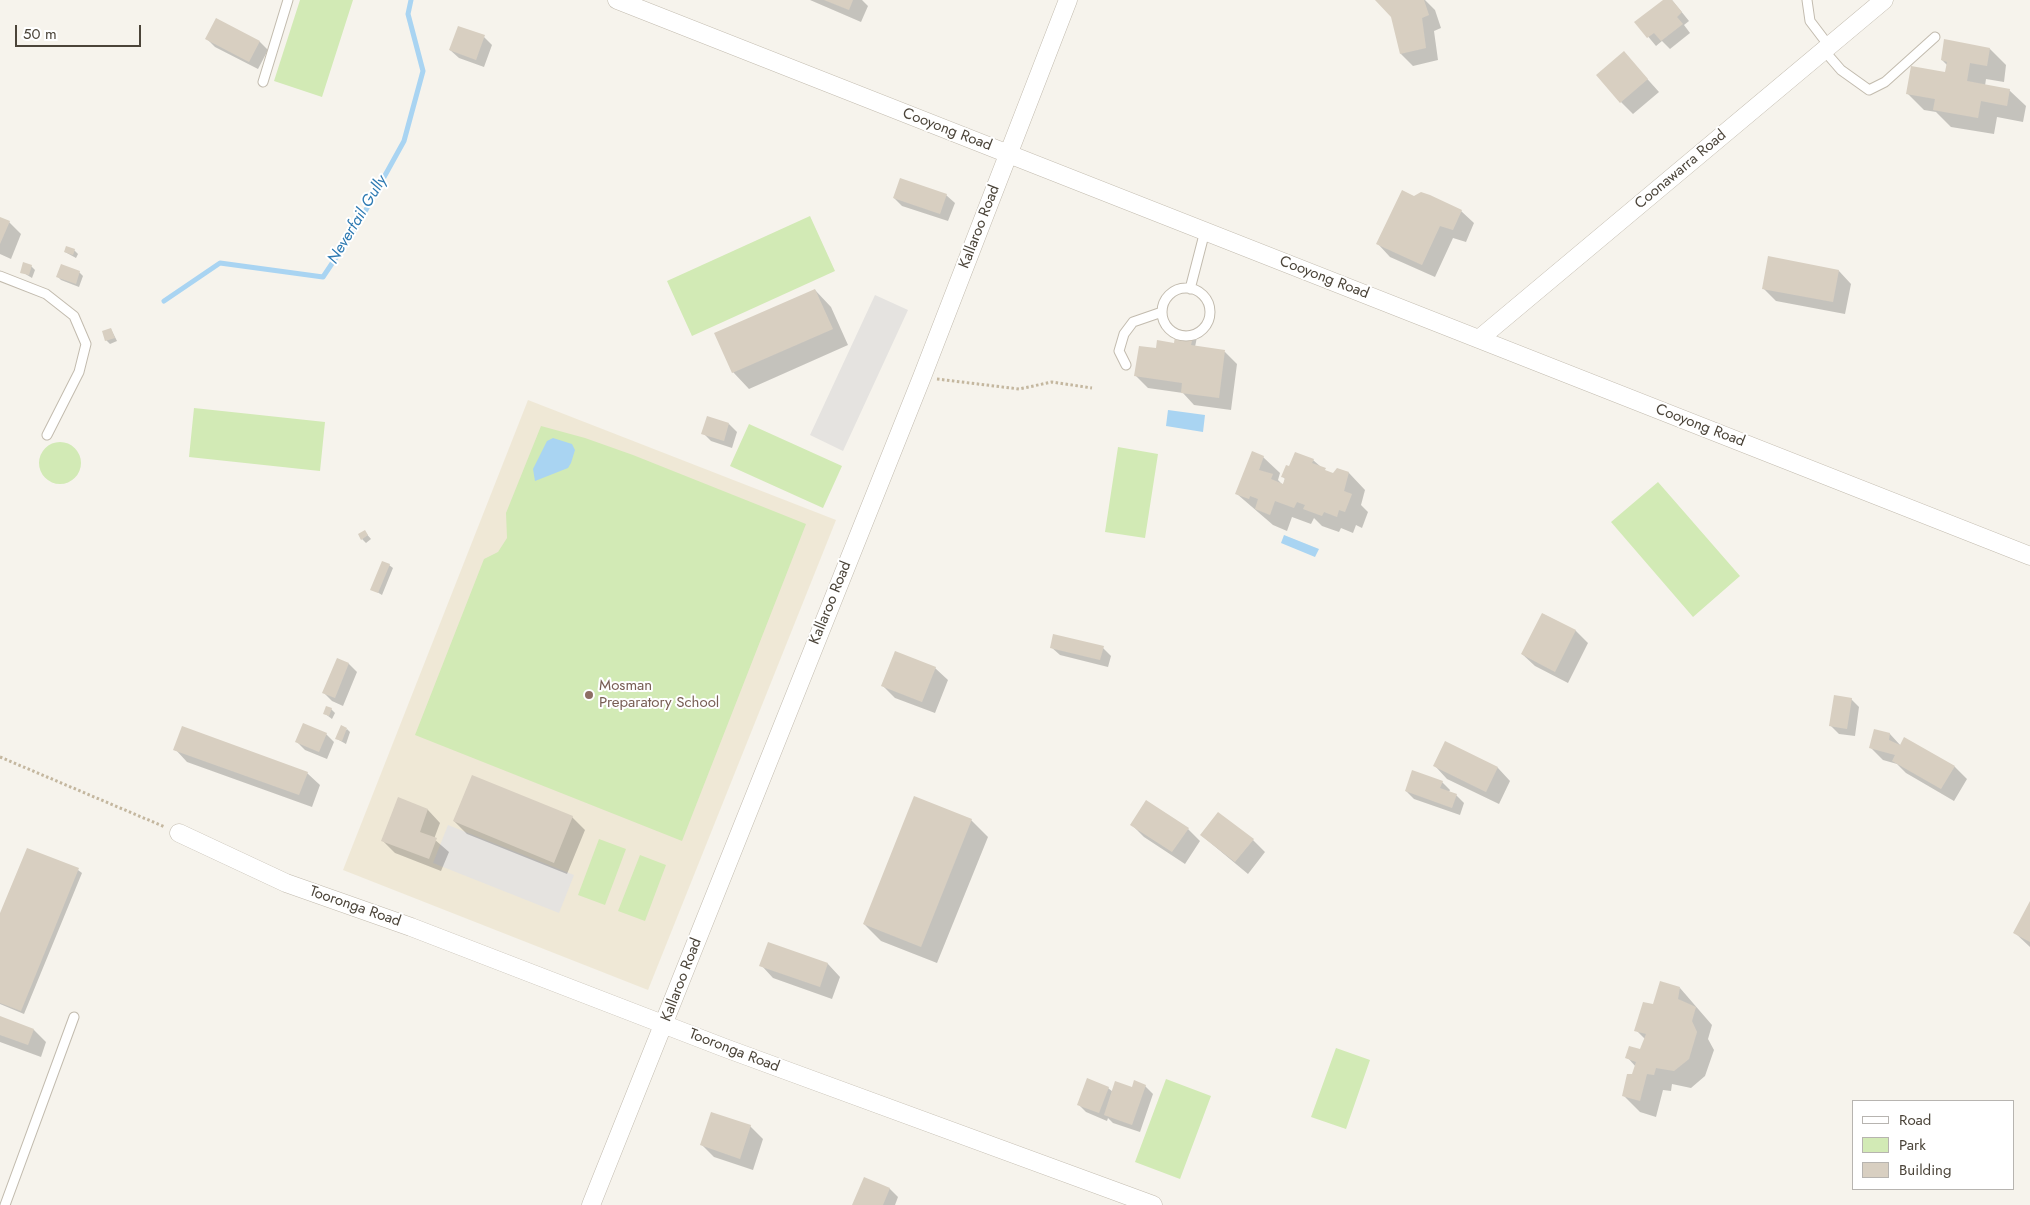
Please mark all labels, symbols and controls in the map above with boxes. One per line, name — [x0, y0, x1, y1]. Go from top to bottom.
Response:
scale bar — [18, 15, 144, 47]
text: 50 m — [23, 23, 57, 45]
street label: Cooyong Road — [900, 105, 994, 155]
street label: Coonawarra Road — [1632, 127, 1730, 213]
water label: Neverfail Gully — [324, 172, 392, 268]
street label: Kallaroo Road — [956, 183, 1004, 271]
street label: Cooyong Road — [1277, 253, 1371, 303]
street label: Cooyong Road — [1653, 401, 1747, 451]
street label: Kallaroo Road — [806, 559, 856, 647]
place label: Mosman Preparatory School — [599, 677, 719, 712]
marker: Mosman Preparatory School — [583, 689, 595, 701]
street label: Tooronga Road — [307, 883, 403, 931]
street label: Kallaroo Road — [658, 936, 706, 1024]
street label: Tooronga Road — [686, 1025, 782, 1077]
legend — [1852, 1100, 2015, 1190]
text: Road — [1899, 1109, 1931, 1131]
text: Park — [1899, 1134, 1926, 1156]
text: Building — [1899, 1159, 1951, 1181]

